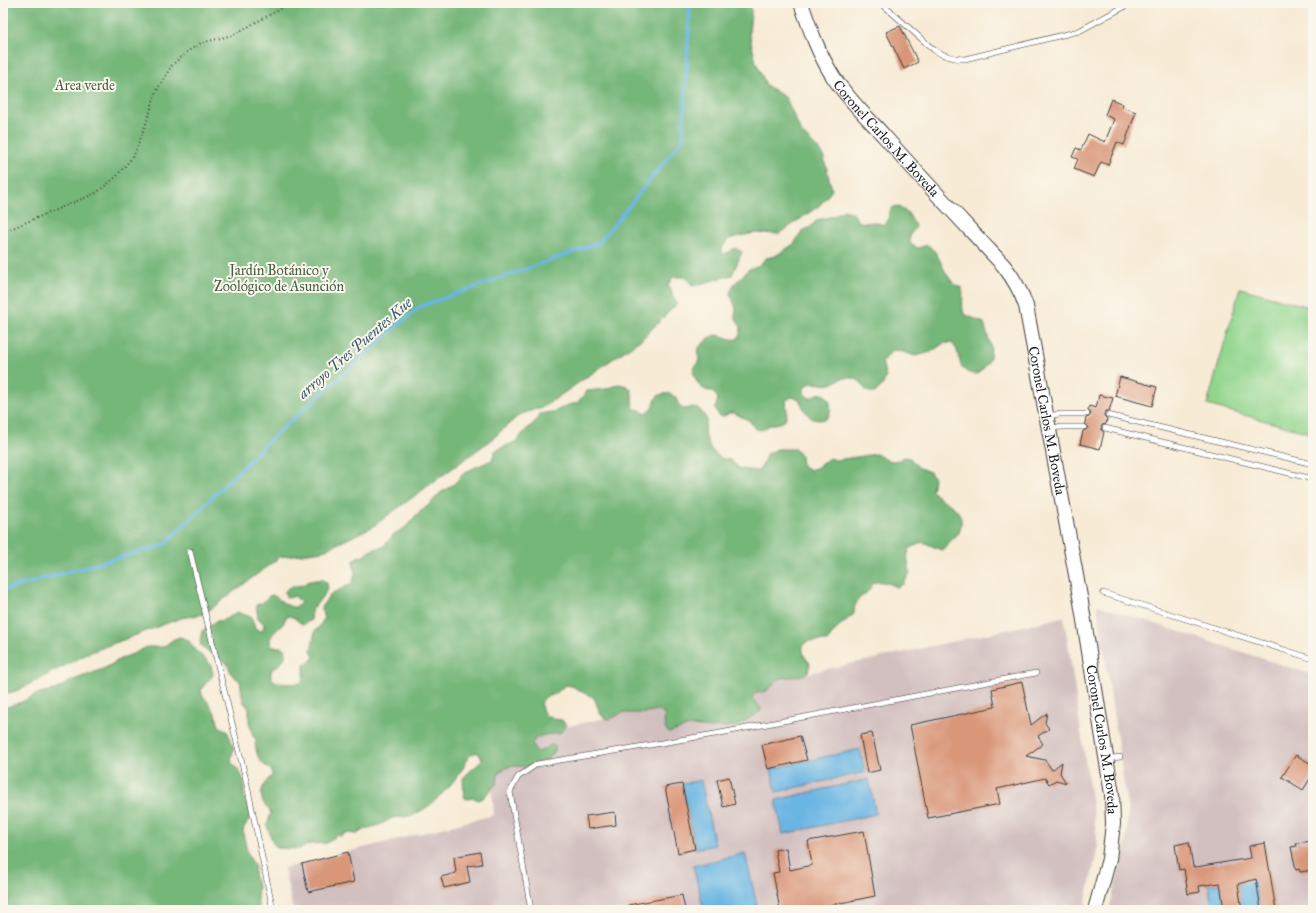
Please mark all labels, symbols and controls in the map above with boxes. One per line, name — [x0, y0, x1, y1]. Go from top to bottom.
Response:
park label: Area verde — [54, 77, 115, 94]
street label: Coronel Carlos M. Boveda — [829, 77, 943, 200]
park label: Jardín Botánico y Zoológico de Asunción — [214, 262, 345, 295]
water label: arroyo Tres Puentes Kue — [294, 293, 416, 403]
street label: Coronel Carlos M. Boveda — [1025, 345, 1069, 496]
street label: Coronel Carlos M. Boveda — [1082, 664, 1121, 815]

